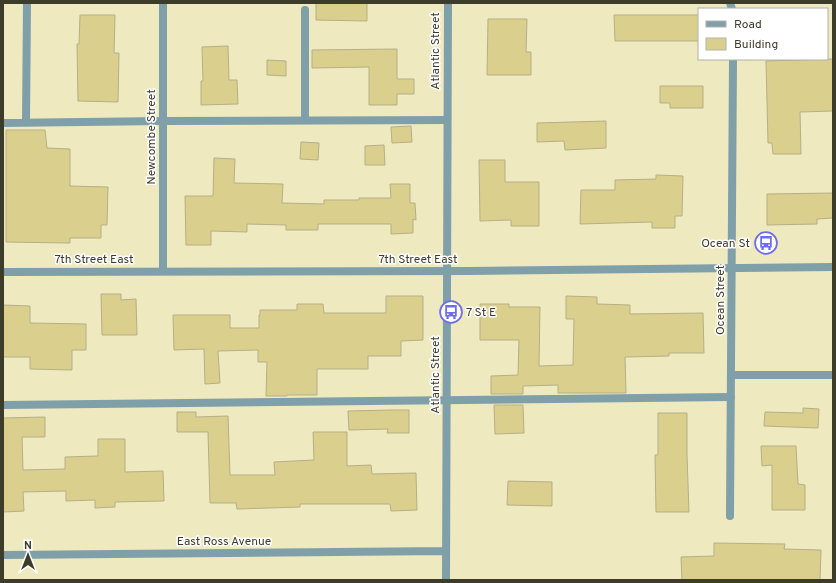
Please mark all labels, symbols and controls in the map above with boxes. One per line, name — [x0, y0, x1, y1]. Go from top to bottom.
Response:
legend — [698, 8, 828, 60]
street label: Atlantic Street — [428, 12, 444, 90]
text: Road — [734, 17, 762, 33]
text: Building — [734, 37, 778, 53]
street label: Newcombe Street — [144, 89, 160, 185]
bus stop icon: Ocean St — [753, 230, 779, 256]
place label: Ocean St — [701, 236, 750, 252]
street label: 7th Street East — [54, 252, 134, 268]
street label: 7th Street East — [378, 252, 458, 268]
street label: Ocean Street — [713, 265, 729, 335]
bus stop icon: 7 St E — [438, 299, 464, 325]
place label: 7 St E — [466, 305, 496, 321]
street label: Atlantic Street — [428, 336, 444, 414]
street label: East Ross Avenue — [177, 534, 271, 550]
north arrow — [8, 535, 48, 575]
text: N — [24, 539, 32, 553]

